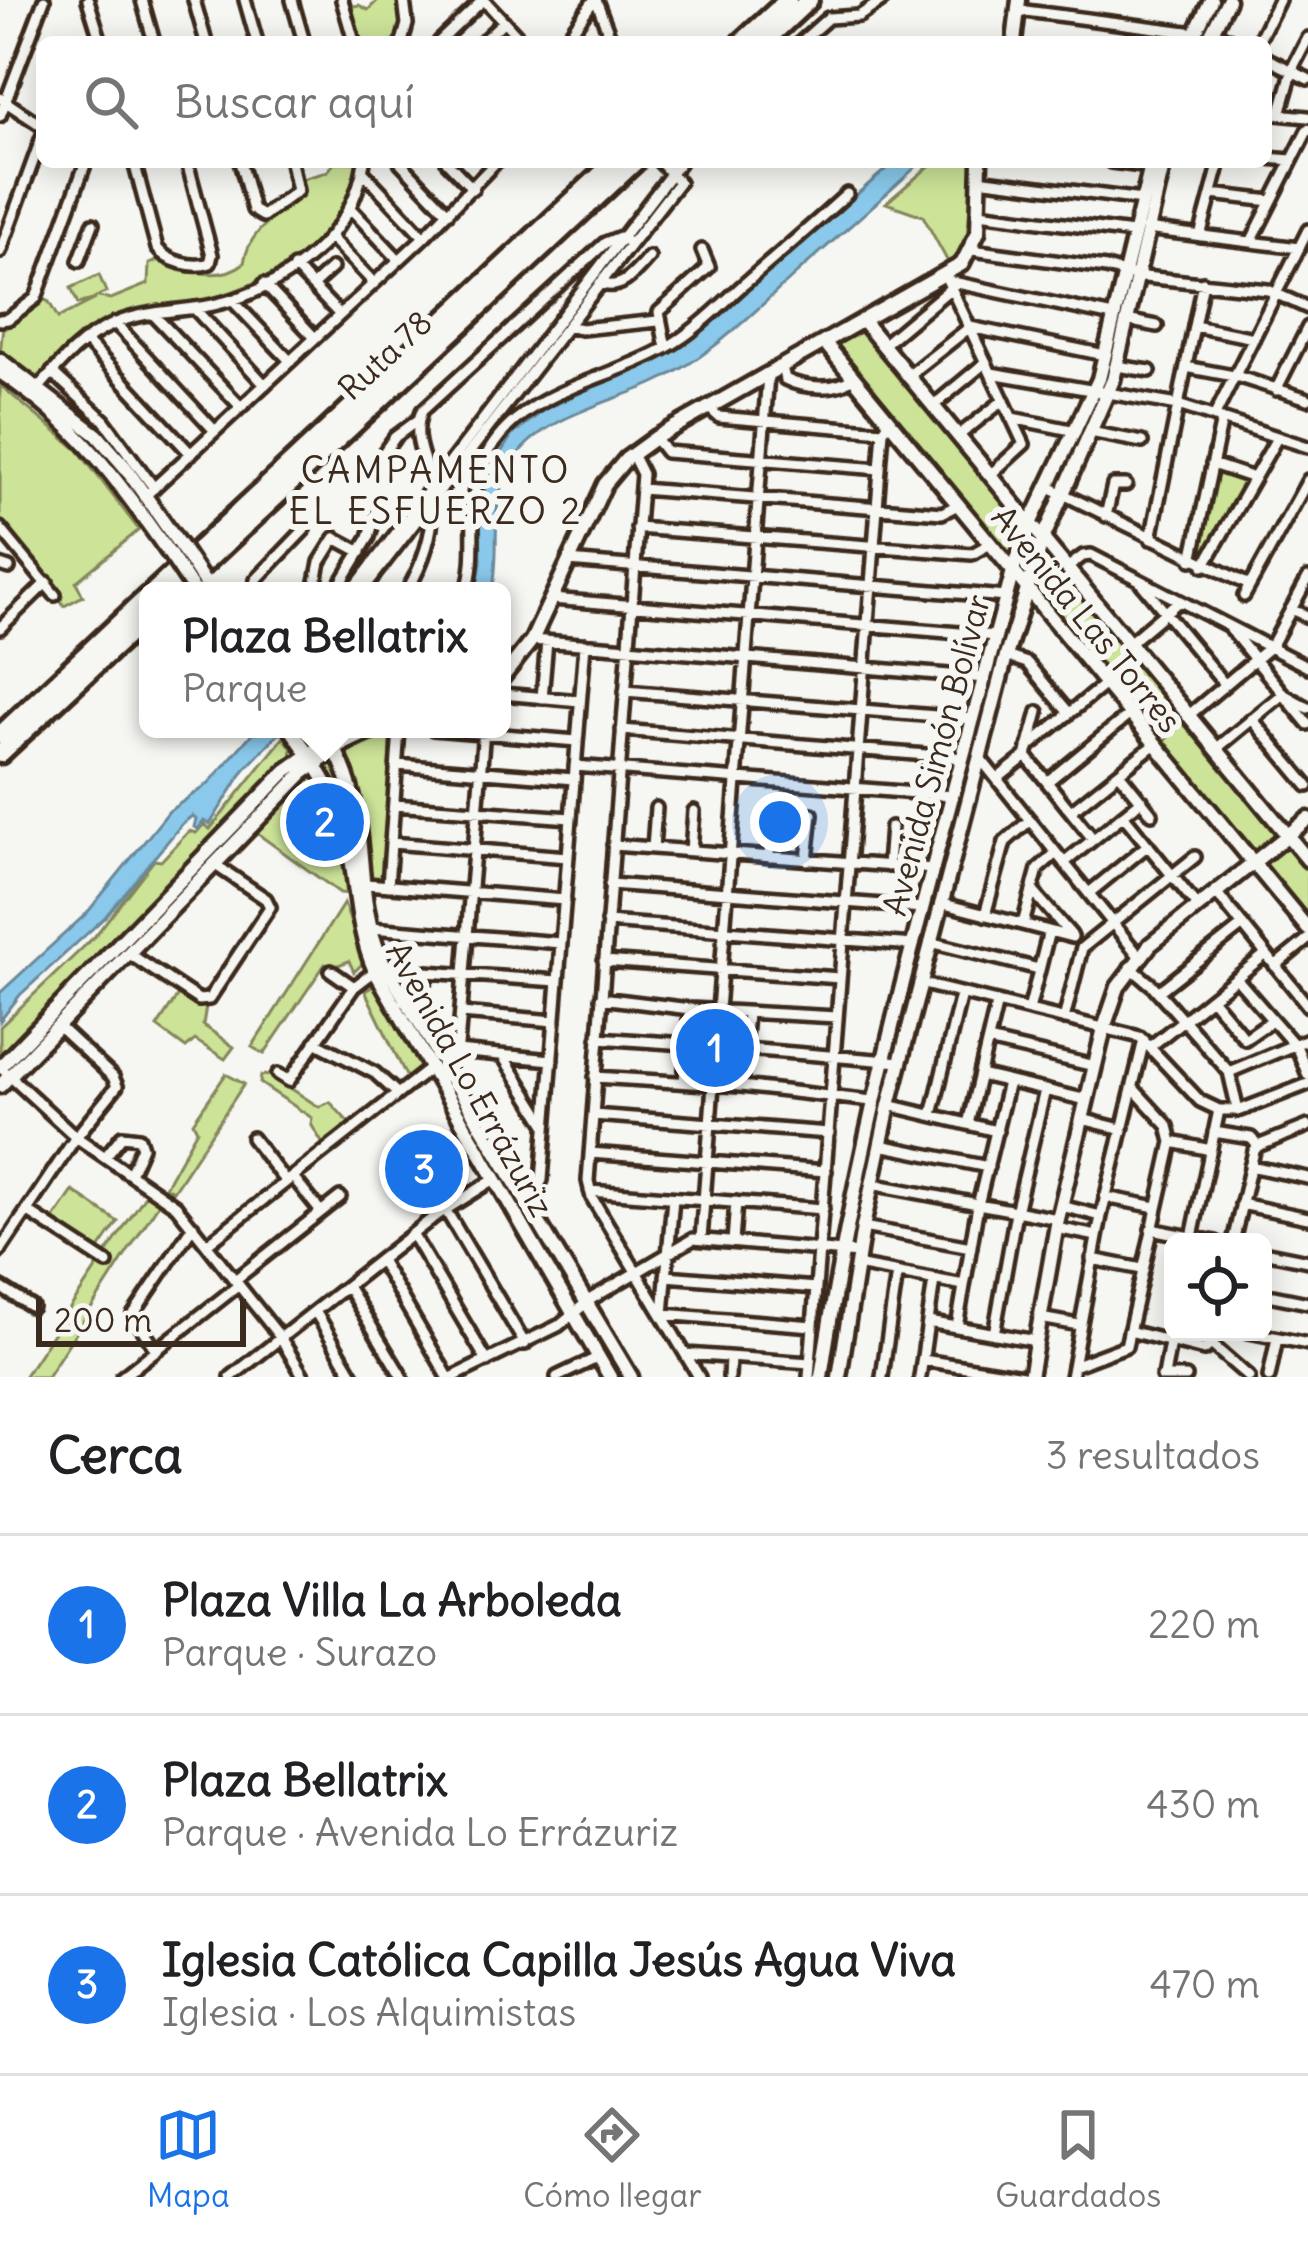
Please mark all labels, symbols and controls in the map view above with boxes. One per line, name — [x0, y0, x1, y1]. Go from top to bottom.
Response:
search box — [36, 36, 1272, 168]
icon: search — [78, 69, 144, 135]
text: Buscar aquí — [174, 74, 414, 130]
street label: Ruta 78 — [329, 301, 441, 409]
district label: CAMPAMENTO EL ESFUERZO 2 — [289, 448, 583, 534]
street label: Avenida Las Torres — [983, 497, 1191, 741]
popup — [139, 582, 511, 738]
street label: Avenida Simón Bolívar — [873, 590, 999, 920]
text: Plaza Bellatrix — [182, 608, 468, 664]
text: Parque — [182, 664, 308, 713]
pin: 2 — [286, 777, 364, 867]
your location — [750, 792, 810, 852]
street label: Avenida Lo Errázuriz — [377, 934, 563, 1224]
pin: 1 — [676, 1003, 754, 1093]
pin: 3 — [385, 1124, 463, 1214]
map controls — [1164, 1233, 1272, 1341]
button: locate — [1164, 1233, 1272, 1341]
scale bar — [36, 1293, 246, 1346]
text: 200 m — [54, 1299, 152, 1341]
text: Cerca — [48, 1423, 183, 1487]
text: 3 resultados — [1046, 1431, 1260, 1480]
text: Plaza Villa La Arboleda — [162, 1572, 622, 1628]
text: 1 — [79, 1600, 95, 1649]
text: 220 m — [1148, 1600, 1260, 1649]
text: Parque · Surazo — [162, 1628, 437, 1677]
text: Plaza Bellatrix — [162, 1752, 448, 1808]
text: 2 — [76, 1780, 98, 1829]
text: 430 m — [1146, 1780, 1260, 1829]
text: Parque · Avenida Lo Errázuriz — [162, 1808, 678, 1857]
text: Iglesia Católica Capilla Jesús Agua Viva — [162, 1932, 956, 1988]
text: 3 — [76, 1960, 98, 2009]
text: 470 m — [1150, 1960, 1260, 2009]
text: Iglesia · Los Alquimistas — [162, 1988, 576, 2037]
tab: Mapa — [147, 2102, 230, 2216]
tab: Cómo llegar — [523, 2102, 702, 2216]
tab: Guardados — [995, 2102, 1161, 2216]

